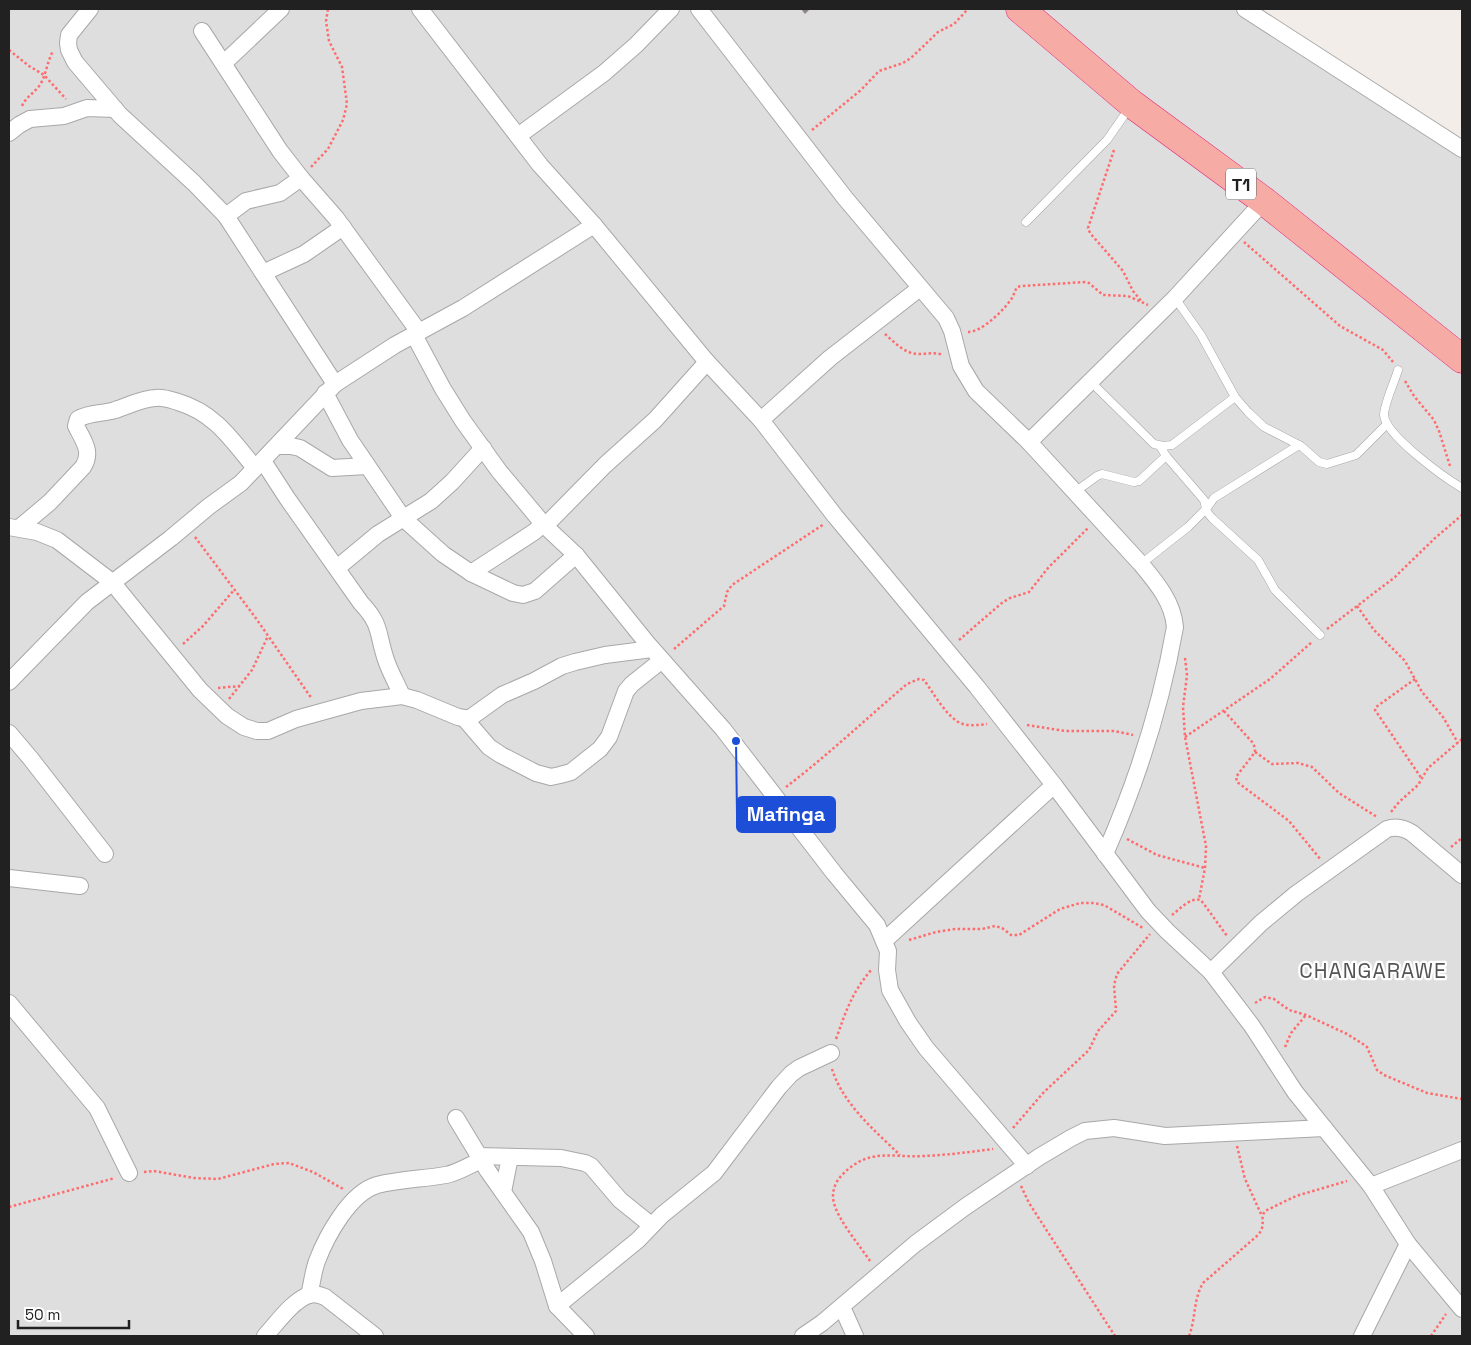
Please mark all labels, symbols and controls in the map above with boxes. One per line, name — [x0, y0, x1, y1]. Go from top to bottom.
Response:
road number: T1 — [1226, 168, 1256, 200]
callout: Mafinga — [737, 797, 835, 832]
text: Mafinga — [747, 801, 826, 827]
district label: CHANGARAWE — [1299, 957, 1447, 984]
scale bar — [18, 1298, 129, 1330]
text: 50 m — [25, 1305, 60, 1324]

